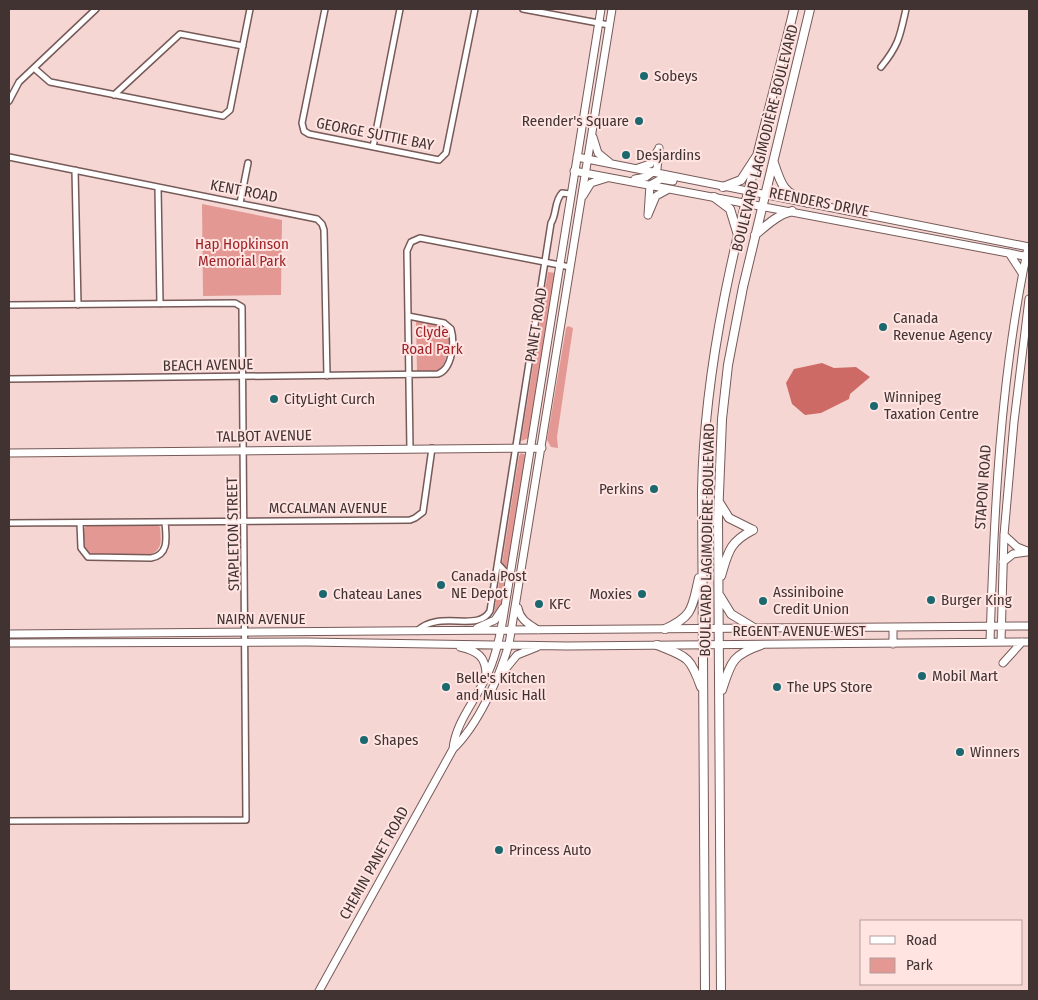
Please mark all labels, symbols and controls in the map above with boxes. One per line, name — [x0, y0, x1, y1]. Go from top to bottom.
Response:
street label: BOULEVARD LAGIMODIÈRE BOULEVARD — [728, 23, 802, 253]
place label: Sobeys — [654, 67, 698, 85]
marker: Sobeys — [638, 70, 650, 82]
place label: Reender's Square — [522, 112, 629, 130]
street label: GEORGE SUTTIE BAY — [315, 114, 436, 154]
marker: Reender's Square — [633, 115, 645, 127]
place label: Desjardins — [636, 146, 701, 164]
marker: Desjardins — [620, 149, 632, 161]
street label: KENT ROAD — [209, 176, 279, 206]
street label: REENDERS DRIVE — [767, 183, 871, 221]
park label: Hap Hopkinson Memorial Park — [195, 235, 289, 270]
street label: PANET ROAD — [521, 286, 551, 364]
place label: Canada Revenue Agency — [893, 309, 992, 344]
marker: Canada Revenue Agency — [877, 321, 889, 333]
park label: Clyde Road Park — [401, 323, 463, 358]
street label: BEACH AVENUE — [163, 355, 253, 375]
place label: Winnipeg Taxation Centre — [884, 388, 979, 423]
place label: CityLight Curch — [284, 390, 375, 408]
marker: CityLight Curch — [268, 393, 280, 405]
marker: Winnipeg Taxation Centre — [868, 400, 880, 412]
street label: BOULEVARD LAGIMODIÈRE BOULEVARD — [696, 423, 718, 657]
street label: TALBOT AVENUE — [216, 426, 312, 446]
street label: STAPON ROAD — [971, 444, 995, 530]
street label: STAPLETON STREET — [223, 477, 243, 591]
place label: Perkins — [599, 480, 644, 498]
marker: Perkins — [648, 483, 660, 495]
street label: MCCALMAN AVENUE — [269, 499, 387, 517]
place label: Canada Post NE Depot — [451, 567, 527, 602]
marker: Canada Post NE Depot — [435, 579, 447, 591]
place label: Assiniboine Credit Union — [773, 583, 849, 618]
place label: Chateau Lanes — [333, 585, 422, 603]
place label: Moxies — [589, 585, 632, 603]
marker: Chateau Lanes — [317, 588, 329, 600]
marker: Moxies — [636, 588, 648, 600]
place label: Burger King — [941, 591, 1012, 609]
marker: Burger King — [925, 594, 937, 606]
place label: KFC — [549, 595, 571, 613]
marker: Assiniboine Credit Union — [757, 595, 769, 607]
marker: KFC — [533, 598, 545, 610]
street label: NAIRN AVENUE — [216, 610, 306, 628]
street label: REGENT AVENUE WEST — [732, 622, 866, 640]
place label: Mobil Mart — [932, 667, 998, 685]
place label: Belle's Kitchen and Music Hall — [456, 669, 546, 704]
marker: Mobil Mart — [916, 670, 928, 682]
place label: The UPS Store — [787, 678, 872, 696]
marker: Belle's Kitchen and Music Hall — [440, 681, 452, 693]
marker: The UPS Store — [771, 681, 783, 693]
place label: Shapes — [374, 731, 419, 749]
marker: Shapes — [358, 734, 370, 746]
place label: Winners — [970, 743, 1020, 761]
marker: Winners — [954, 746, 966, 758]
street label: CHEMIN PANET ROAD — [336, 803, 412, 923]
place label: Princess Auto — [509, 841, 592, 859]
marker: Princess Auto — [493, 844, 505, 856]
legend — [860, 920, 1023, 985]
text: Road — [906, 931, 937, 949]
text: Park — [906, 956, 933, 974]

